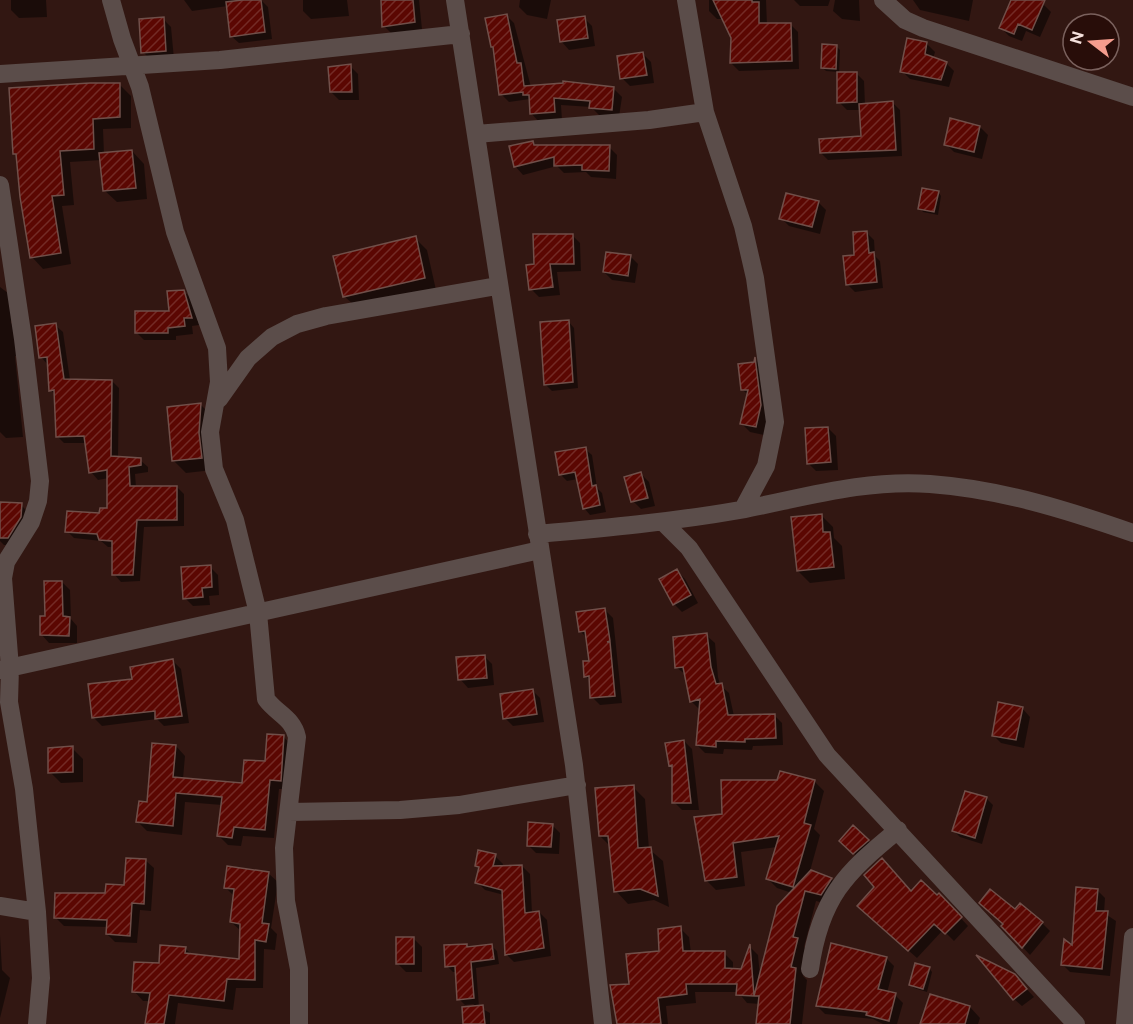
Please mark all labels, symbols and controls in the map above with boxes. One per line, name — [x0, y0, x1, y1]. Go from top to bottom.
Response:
north arrow — [1061, 12, 1121, 72]
text: N — [1066, 29, 1088, 47]

